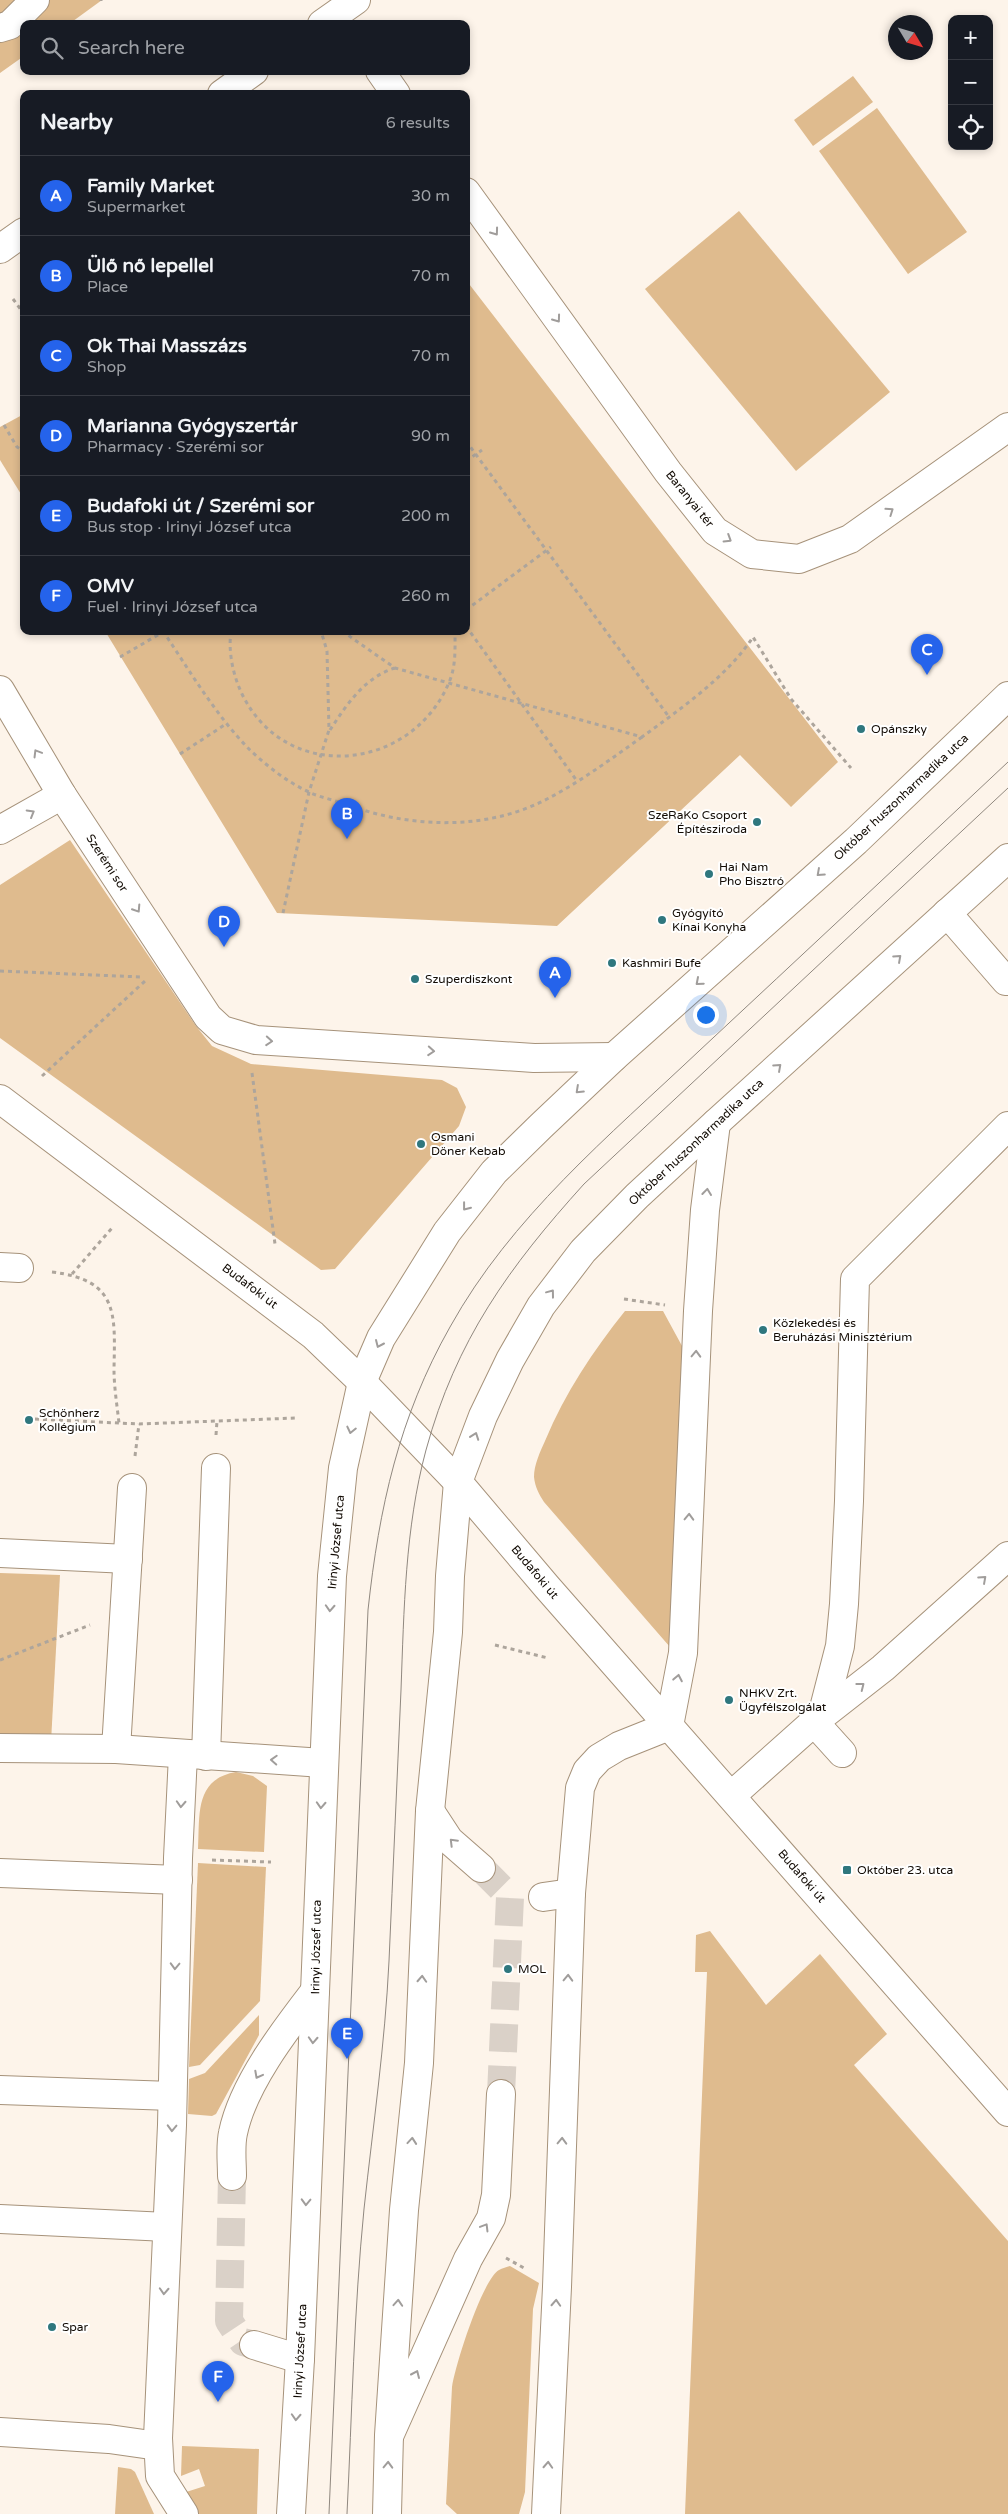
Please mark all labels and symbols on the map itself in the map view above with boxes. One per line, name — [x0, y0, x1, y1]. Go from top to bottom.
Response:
north arrow — [888, 15, 933, 60]
one-way arrow — [489, 226, 498, 236]
one-way arrow — [551, 313, 560, 323]
street label: Baranyai tér — [663, 468, 717, 530]
one-way arrow — [884, 508, 893, 517]
one-way arrow — [723, 533, 732, 543]
pin: C — [911, 634, 943, 675]
place label: Opánszky — [871, 722, 928, 736]
marker: Opánszky — [855, 723, 867, 735]
street label: Október huszonharmadika utca — [831, 731, 971, 863]
one-way arrow — [33, 749, 43, 758]
pin: B — [331, 798, 363, 839]
place label: SzeRaKo Csoport Építésziroda — [648, 808, 747, 836]
one-way arrow — [25, 809, 34, 819]
marker: SzeRaKo Csoport Építésziroda — [751, 816, 763, 828]
street label: Szerémi sor — [83, 831, 131, 895]
place label: Hai Nam Pho Bisztró — [719, 860, 784, 888]
one-way arrow — [816, 867, 825, 876]
marker: Hai Nam Pho Bisztró — [703, 868, 715, 880]
one-way arrow — [130, 903, 140, 912]
pin: D — [208, 906, 240, 947]
place label: Gyógyító Kínai Konyha — [672, 906, 746, 934]
marker: Gyógyító Kínai Konyha — [656, 914, 668, 926]
one-way arrow — [893, 955, 902, 964]
place label: Kashmiri Bufe — [622, 956, 701, 970]
pin: A — [539, 957, 571, 998]
marker: Kashmiri Bufe — [606, 957, 618, 969]
place label: Szuperdiszkont — [425, 972, 513, 986]
marker: Szuperdiszkont — [409, 973, 421, 985]
one-way arrow — [696, 976, 705, 985]
your location — [693, 1002, 719, 1028]
one-way arrow — [266, 1035, 274, 1046]
one-way arrow — [428, 1046, 436, 1057]
one-way arrow — [772, 1064, 781, 1073]
street label: Október huszonharmadika utca — [626, 1076, 766, 1208]
one-way arrow — [575, 1084, 584, 1093]
place label: Osmani Döner Kebab — [431, 1130, 506, 1158]
marker: Osmani Döner Kebab — [415, 1138, 427, 1150]
one-way arrow — [701, 1188, 712, 1196]
one-way arrow — [463, 1202, 472, 1211]
street label: Budafoki út — [220, 1261, 281, 1312]
one-way arrow — [545, 1289, 554, 1299]
place label: Közlekedési és Beruházási Minisztérium — [773, 1316, 912, 1344]
marker: Közlekedési és Beruházási Minisztérium — [757, 1324, 769, 1336]
one-way arrow — [374, 1339, 385, 1348]
one-way arrow — [690, 1350, 701, 1358]
place label: Schönherz Kollégium — [39, 1406, 99, 1434]
marker: Schönherz Kollégium — [23, 1414, 35, 1426]
one-way arrow — [346, 1425, 357, 1434]
one-way arrow — [469, 1432, 479, 1441]
street label: Irinyi József utca — [325, 1494, 347, 1590]
one-way arrow — [683, 1512, 694, 1520]
street label: Budafoki út — [508, 1542, 562, 1602]
one-way arrow — [977, 1575, 986, 1584]
one-way arrow — [325, 1604, 336, 1612]
one-way arrow — [672, 1674, 682, 1683]
one-way arrow — [855, 1683, 864, 1691]
place label: NHKV Zrt. Ügyfélszolgálat — [739, 1686, 827, 1714]
marker: NHKV Zrt. Ügyfélszolgálat — [723, 1694, 735, 1706]
one-way arrow — [270, 1754, 278, 1765]
one-way arrow — [175, 1800, 186, 1808]
one-way arrow — [316, 1802, 327, 1810]
one-way arrow — [449, 1839, 458, 1848]
street label: Budafoki út — [775, 1847, 829, 1906]
place label: Október 23. utca — [857, 1863, 953, 1877]
marker: Október 23. utca — [841, 1864, 853, 1876]
street label: Irinyi József utca — [308, 1900, 324, 1994]
one-way arrow — [170, 1962, 181, 1970]
place label: MOL — [518, 1962, 546, 1976]
marker: MOL — [502, 1963, 514, 1975]
one-way arrow — [563, 1974, 573, 1982]
one-way arrow — [417, 1975, 428, 1983]
pin: E — [331, 2018, 363, 2059]
one-way arrow — [307, 2036, 318, 2044]
one-way arrow — [254, 2069, 264, 2078]
one-way arrow — [166, 2125, 177, 2133]
one-way arrow — [557, 2136, 568, 2144]
one-way arrow — [406, 2137, 417, 2145]
one-way arrow — [301, 2198, 312, 2206]
one-way arrow — [479, 2224, 489, 2233]
one-way arrow — [159, 2287, 170, 2295]
one-way arrow — [392, 2299, 403, 2307]
one-way arrow — [551, 2299, 562, 2307]
street label: Irinyi József utca — [291, 2303, 309, 2399]
place label: Spar — [62, 2320, 89, 2334]
marker: Spar — [46, 2321, 58, 2333]
pin: F — [202, 2361, 234, 2402]
one-way arrow — [410, 2370, 420, 2379]
one-way arrow — [291, 2413, 302, 2421]
one-way arrow — [383, 2461, 393, 2469]
one-way arrow — [543, 2461, 554, 2469]

